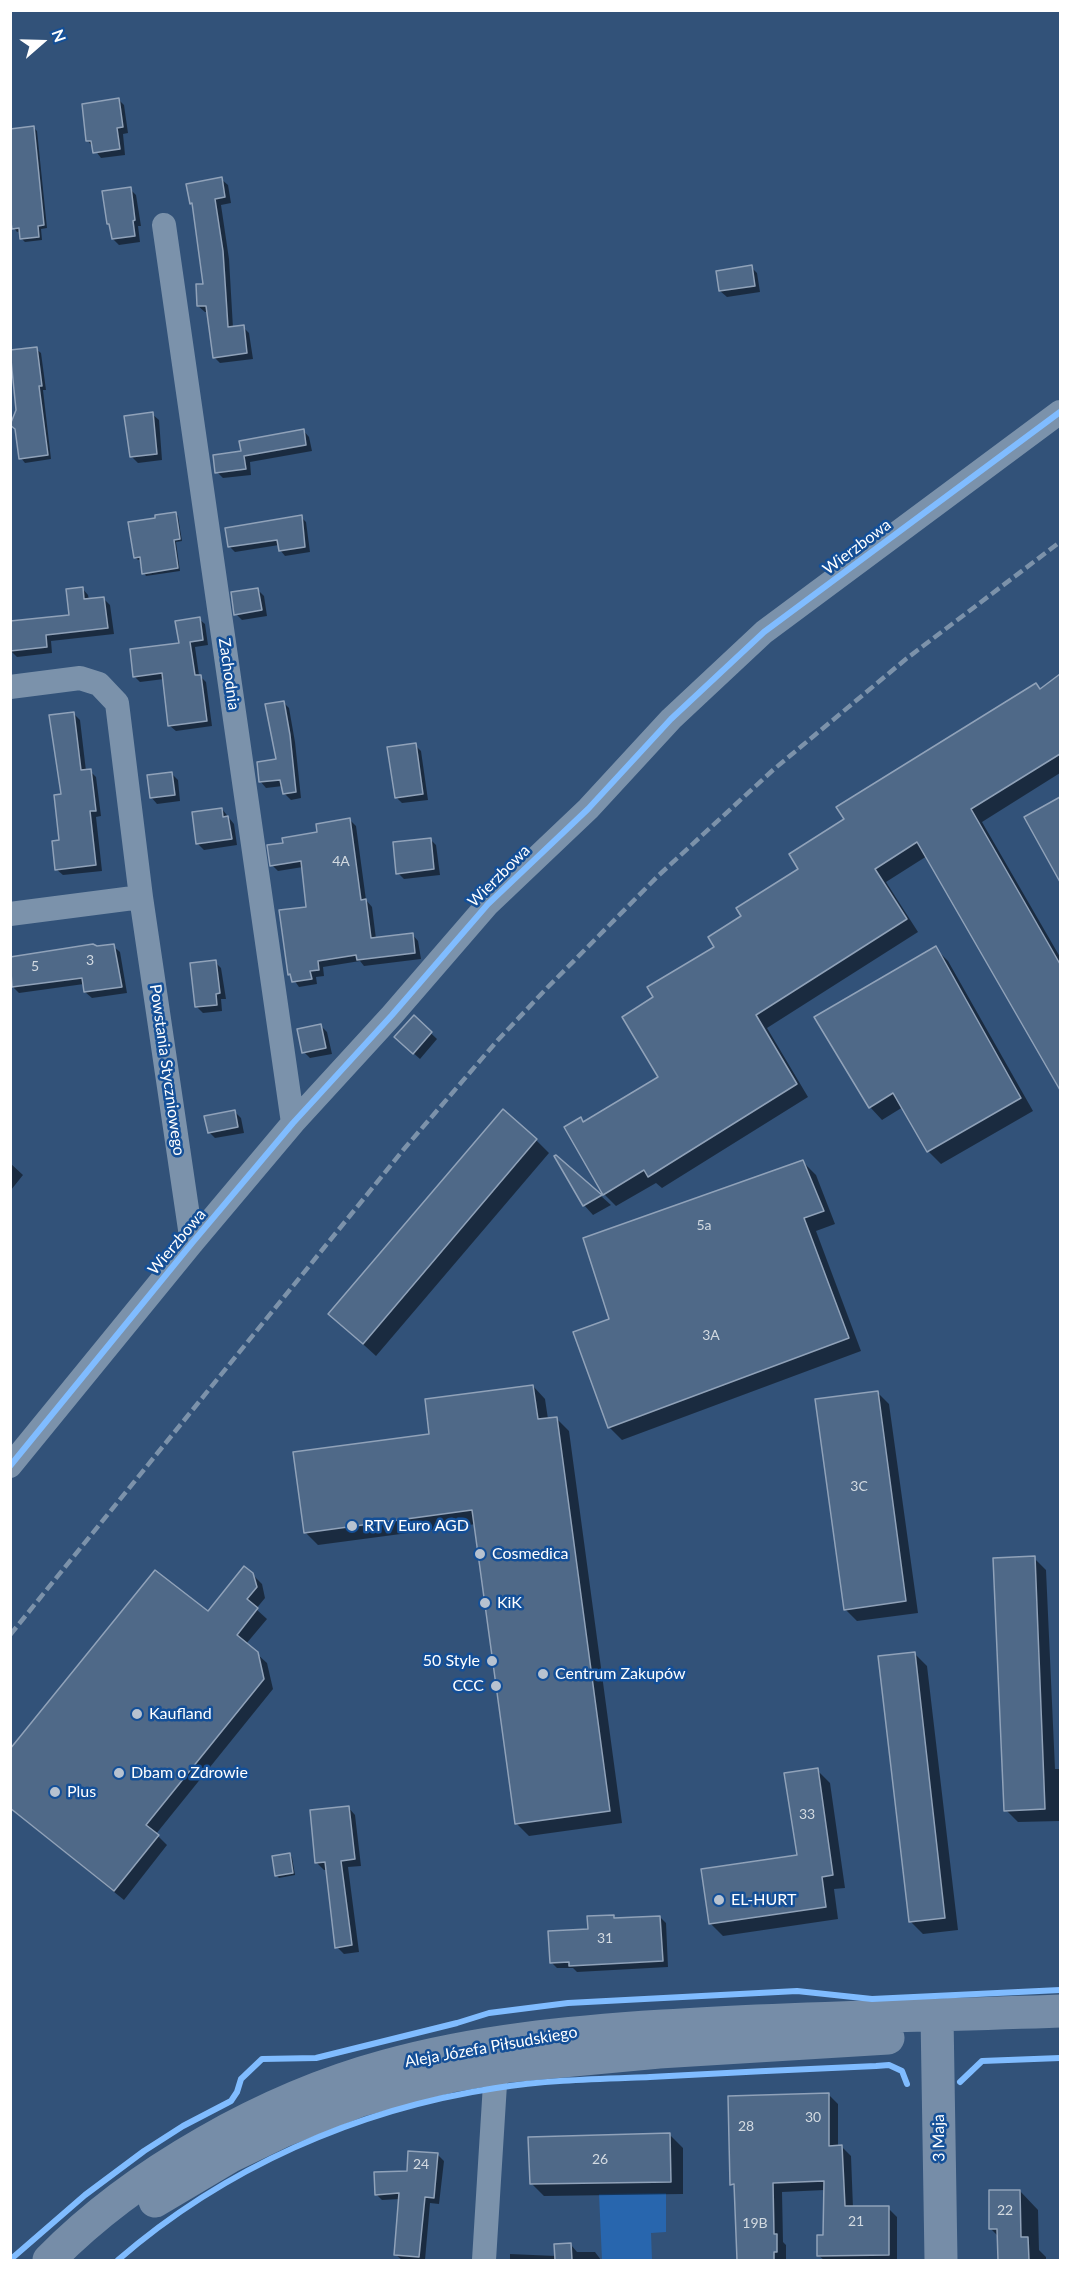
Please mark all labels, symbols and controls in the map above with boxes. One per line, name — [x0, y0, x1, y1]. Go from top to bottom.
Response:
north arrow — [12, 12, 72, 72]
text: N — [48, 27, 70, 45]
street label: Wierzbowa — [819, 515, 895, 579]
street label: Zachodnia — [214, 637, 244, 711]
street label: Wierzbowa — [464, 841, 534, 911]
house number: 4A — [332, 853, 350, 869]
house number: 3 — [86, 952, 94, 968]
house number: 5 — [31, 958, 39, 974]
street label: Powstania Styczniowego — [145, 983, 189, 1157]
street label: Wierzbowa — [144, 1205, 210, 1279]
house number: 5a — [696, 1217, 712, 1233]
house number: 3A — [702, 1327, 720, 1343]
house number: 3C — [850, 1478, 868, 1494]
place label: RTV Euro AGD — [364, 1516, 469, 1536]
marker: RTV Euro AGD — [345, 1519, 359, 1533]
place label: Cosmedica — [492, 1544, 569, 1564]
marker: Cosmedica — [473, 1547, 487, 1561]
place label: KiK — [497, 1593, 522, 1613]
marker: KiK — [478, 1596, 492, 1610]
place label: 50 Style — [423, 1651, 480, 1671]
marker: 50 Style — [485, 1654, 499, 1668]
place label: Centrum Zakupów — [555, 1664, 686, 1684]
marker: Centrum Zakupów — [536, 1667, 550, 1681]
place label: CCC — [452, 1676, 484, 1696]
marker: CCC — [489, 1679, 503, 1693]
place label: Kaufland — [149, 1704, 212, 1724]
marker: Kaufland — [130, 1707, 144, 1721]
place label: Dbam o Zdrowie — [131, 1763, 248, 1783]
marker: Dbam o Zdrowie — [112, 1766, 126, 1780]
place label: Plus — [67, 1782, 96, 1802]
marker: Plus — [48, 1785, 62, 1799]
house number: 33 — [799, 1806, 815, 1822]
place label: EL-HURT — [731, 1890, 796, 1910]
marker: EL-HURT — [712, 1893, 726, 1907]
house number: 31 — [597, 1930, 613, 1946]
street label: Aleja Józefa Piłsudskiego — [403, 2022, 579, 2072]
house number: 30 — [805, 2109, 821, 2125]
street label: 3 Maja — [929, 2114, 949, 2162]
house number: 28 — [738, 2118, 754, 2134]
house number: 26 — [592, 2151, 608, 2167]
house number: 24 — [413, 2156, 429, 2172]
house number: 22 — [997, 2202, 1013, 2218]
house number: 21 — [848, 2213, 864, 2229]
house number: 19B — [742, 2215, 768, 2231]

